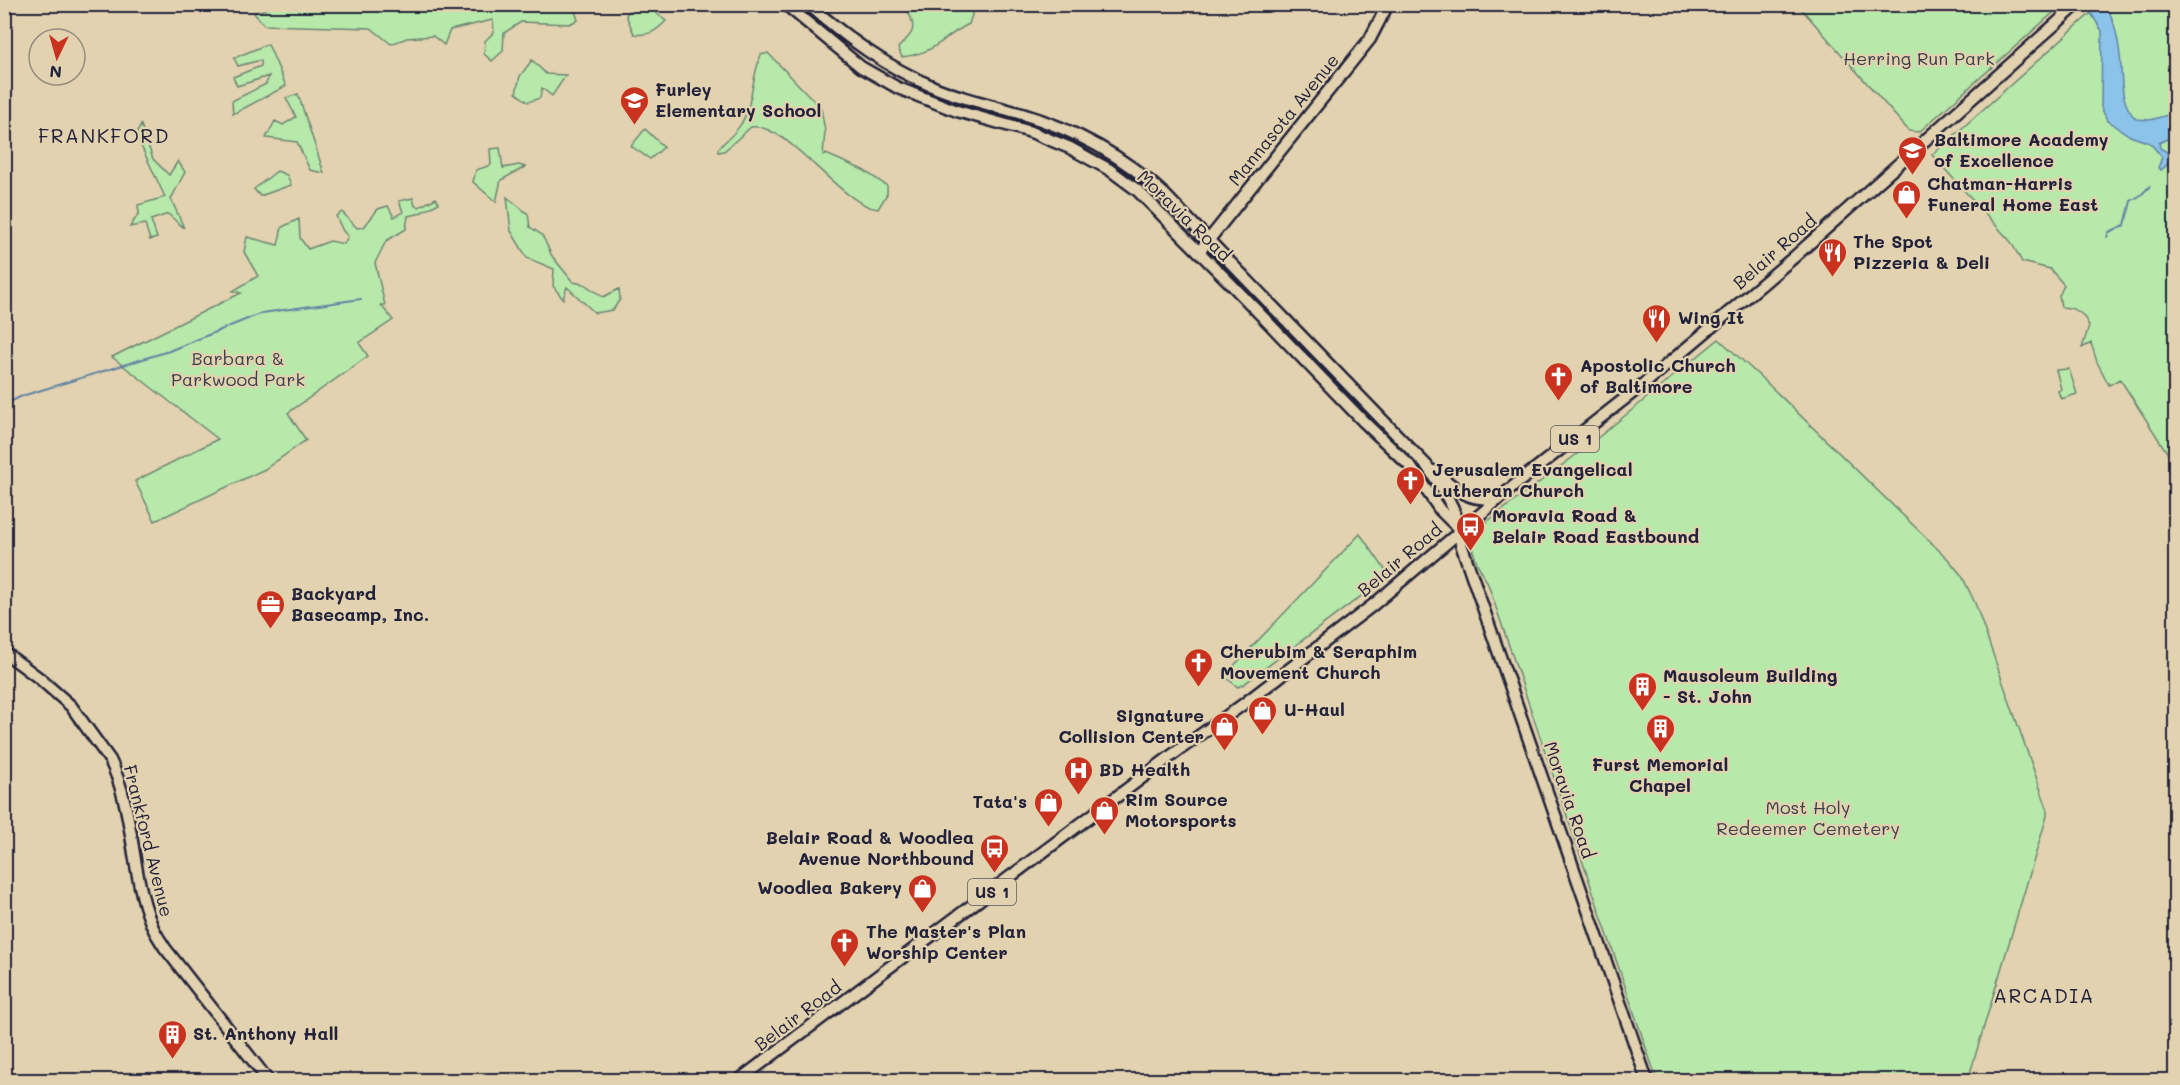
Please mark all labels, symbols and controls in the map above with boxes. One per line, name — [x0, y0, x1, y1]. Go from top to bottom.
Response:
north arrow — [27, 27, 87, 87]
park label: Herring Run Park — [1843, 46, 1995, 70]
street label: Mannasota Avenue — [1223, 48, 1344, 190]
text: N — [49, 61, 63, 83]
place label: Furley Elementary School — [655, 77, 821, 122]
school or university icon: Furley Elementary School — [618, 84, 650, 126]
district label: FRANKFORD — [38, 122, 170, 148]
place label: Baltimore Academy of Excellence — [1934, 127, 2109, 172]
school or university icon: Baltimore Academy of Excellence — [1897, 134, 1929, 176]
street label: Moravia Road — [1132, 164, 1237, 266]
place label: Chatman-Harris Funeral Home East — [1927, 171, 2098, 216]
shop icon: Chatman-Harris Funeral Home East — [1890, 178, 1922, 220]
street label: Belair Road — [1728, 208, 1821, 294]
place label: The Spot Pizzeria & Deli — [1853, 229, 1990, 274]
restaurant icon: The Spot Pizzeria & Deli — [1816, 236, 1848, 278]
restaurant icon: Wing It — [1641, 302, 1673, 344]
place label: Wing It — [1678, 305, 1744, 329]
park label: Barbara & Parkwood Park — [171, 346, 305, 391]
place label: Apostolic Church of Baltimore — [1580, 353, 1736, 398]
church icon: Apostolic Church of Baltimore — [1543, 360, 1575, 402]
road number: US 1 — [1551, 426, 1599, 452]
place label: Jerusalem Evangelical Lutheran Church — [1432, 457, 1633, 502]
church icon: Jerusalem Evangelical Lutheran Church — [1395, 464, 1427, 506]
place label: Moravia Road & Belair Road Eastbound — [1492, 503, 1699, 548]
bus stop icon: Moravia Road & Belair Road Eastbound — [1455, 510, 1487, 552]
street label: Belair Road — [1352, 517, 1447, 602]
place label: Backyard Basecamp, Inc. — [291, 581, 429, 626]
office icon: Backyard Basecamp, Inc. — [254, 588, 286, 630]
place label: Cherubim & Seraphim Movement Church — [1220, 639, 1417, 684]
church icon: Cherubim & Seraphim Movement Church — [1183, 646, 1215, 688]
place label: Mausoleum Building - St. John — [1663, 663, 1838, 708]
building icon: Mausoleum Building - St. John — [1626, 670, 1658, 712]
shop icon: U-Haul — [1247, 694, 1279, 736]
place label: U-Haul — [1284, 697, 1345, 721]
place label: Signature Collision Center — [1059, 703, 1204, 748]
shop icon: Signature Collision Center — [1209, 710, 1241, 752]
building icon: Furst Memorial Chapel — [1644, 712, 1676, 754]
street label: Moravia Road — [1539, 738, 1601, 861]
place label: Furst Memorial Chapel — [1592, 752, 1728, 797]
hospital icon: BD Health — [1062, 754, 1094, 796]
place label: BD Health — [1099, 757, 1190, 781]
street label: Frankford Avenue — [118, 762, 179, 919]
shop icon: Tata's — [1032, 786, 1064, 828]
place label: Rim Source Motorsports — [1125, 787, 1237, 832]
place label: Tata's — [972, 789, 1027, 813]
shop icon: Rim Source Motorsports — [1088, 794, 1120, 836]
park label: Most Holy Redeemer Cemetery — [1716, 795, 1900, 840]
place label: Belair Road & Woodlea Avenue Northbound — [766, 825, 974, 870]
bus stop icon: Belair Road & Woodlea Avenue Northbound — [979, 832, 1011, 874]
shop icon: Woodlea Bakery — [907, 872, 939, 914]
place label: Woodlea Bakery — [758, 875, 902, 899]
road number: US 1 — [968, 879, 1016, 905]
place label: The Master's Plan Worship Center — [866, 919, 1026, 964]
church icon: The Master's Plan Worship Center — [829, 926, 861, 968]
street label: Belair Road — [749, 975, 846, 1056]
district label: ARCADIA — [1993, 982, 2095, 1008]
building icon: St. Anthony Hall — [156, 1018, 188, 1060]
place label: St. Anthony Hall — [193, 1021, 338, 1045]

